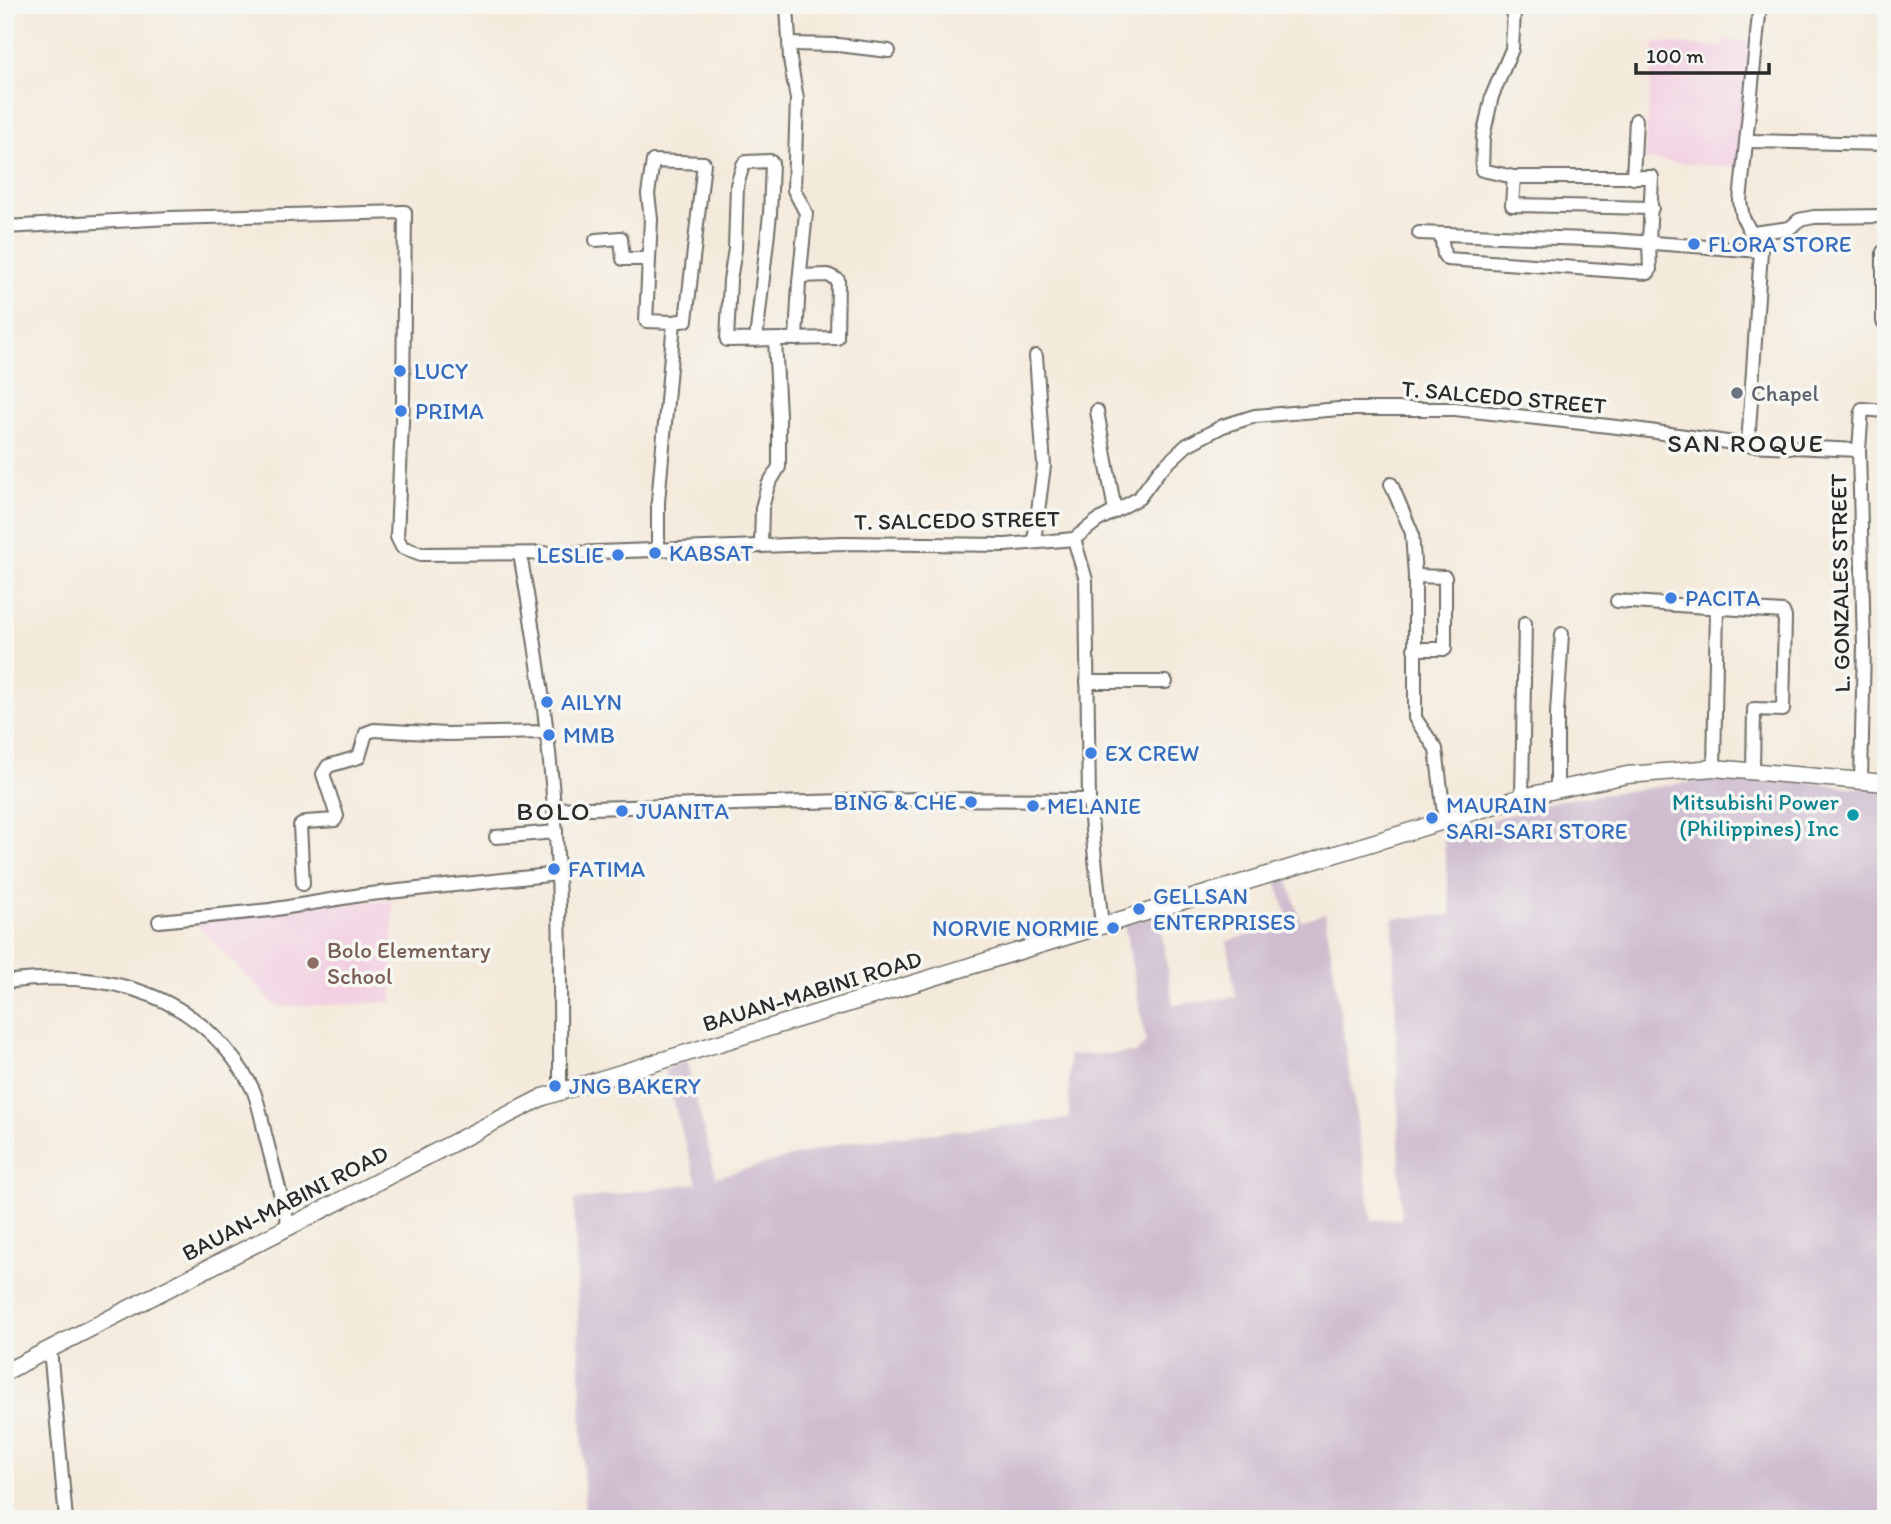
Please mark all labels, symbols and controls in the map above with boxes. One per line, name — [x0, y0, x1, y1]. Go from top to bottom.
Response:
scale bar — [1636, 32, 1769, 76]
text: 100 m — [1646, 43, 1704, 68]
place label: FLORA STORE — [1708, 230, 1851, 258]
marker: FLORA STORE — [1686, 236, 1702, 252]
place label: LUCY — [414, 357, 468, 385]
marker: LUCY — [392, 363, 408, 379]
street label: T. SALCEDO STREET — [1400, 374, 1608, 420]
place label: Chapel — [1751, 379, 1819, 407]
marker: Chapel — [1729, 385, 1745, 401]
place label: PRIMA — [415, 397, 484, 425]
marker: PRIMA — [393, 403, 409, 419]
district label: SAN ROQUE — [1667, 427, 1825, 459]
street label: L. GONZALES STREET — [1824, 473, 1856, 693]
street label: T. SALCEDO STREET — [854, 504, 1060, 536]
place label: KABSAT — [669, 539, 754, 567]
place label: LESLIE — [536, 541, 604, 569]
marker: KABSAT — [647, 545, 663, 561]
marker: LESLIE — [610, 547, 626, 563]
place label: PACITA — [1685, 584, 1761, 612]
marker: PACITA — [1663, 590, 1679, 606]
place label: AILYN — [561, 688, 622, 716]
marker: AILYN — [539, 694, 555, 710]
place label: MMB — [563, 721, 615, 749]
marker: MMB — [541, 727, 557, 743]
place label: EX CREW — [1105, 739, 1199, 767]
marker: EX CREW — [1083, 745, 1099, 761]
place label: BING & CHE — [834, 788, 957, 816]
place label: Mitsubishi Power (Philippines) Inc — [1672, 788, 1839, 842]
place label: MAURAIN SARI-SARI STORE — [1446, 791, 1628, 845]
place label: MELANIE — [1047, 792, 1141, 820]
marker: BING & CHE — [963, 794, 979, 810]
district label: BOLO — [516, 795, 592, 827]
place label: JUANITA — [636, 797, 729, 825]
marker: MELANIE — [1025, 798, 1041, 814]
marker: JUANITA — [614, 803, 630, 819]
marker: Mitsubishi Power (Philippines) Inc — [1845, 807, 1861, 823]
marker: MAURAIN SARI-SARI STORE — [1424, 810, 1440, 826]
place label: FATIMA — [568, 855, 646, 883]
marker: FATIMA — [546, 861, 562, 877]
place label: GELLSAN ENTERPRISES — [1153, 882, 1296, 936]
marker: GELLSAN ENTERPRISES — [1131, 901, 1147, 917]
place label: NORVIE NORMIE — [932, 914, 1099, 942]
marker: NORVIE NORMIE — [1105, 920, 1121, 936]
place label: Bolo Elementary School — [327, 936, 491, 990]
street label: BAUAN-MABINI ROAD — [699, 944, 925, 1038]
marker: Bolo Elementary School — [305, 955, 321, 971]
place label: JNG BAKERY — [569, 1072, 701, 1100]
marker: JNG BAKERY — [547, 1078, 563, 1094]
street label: BAUAN-MABINI ROAD — [177, 1139, 393, 1267]

